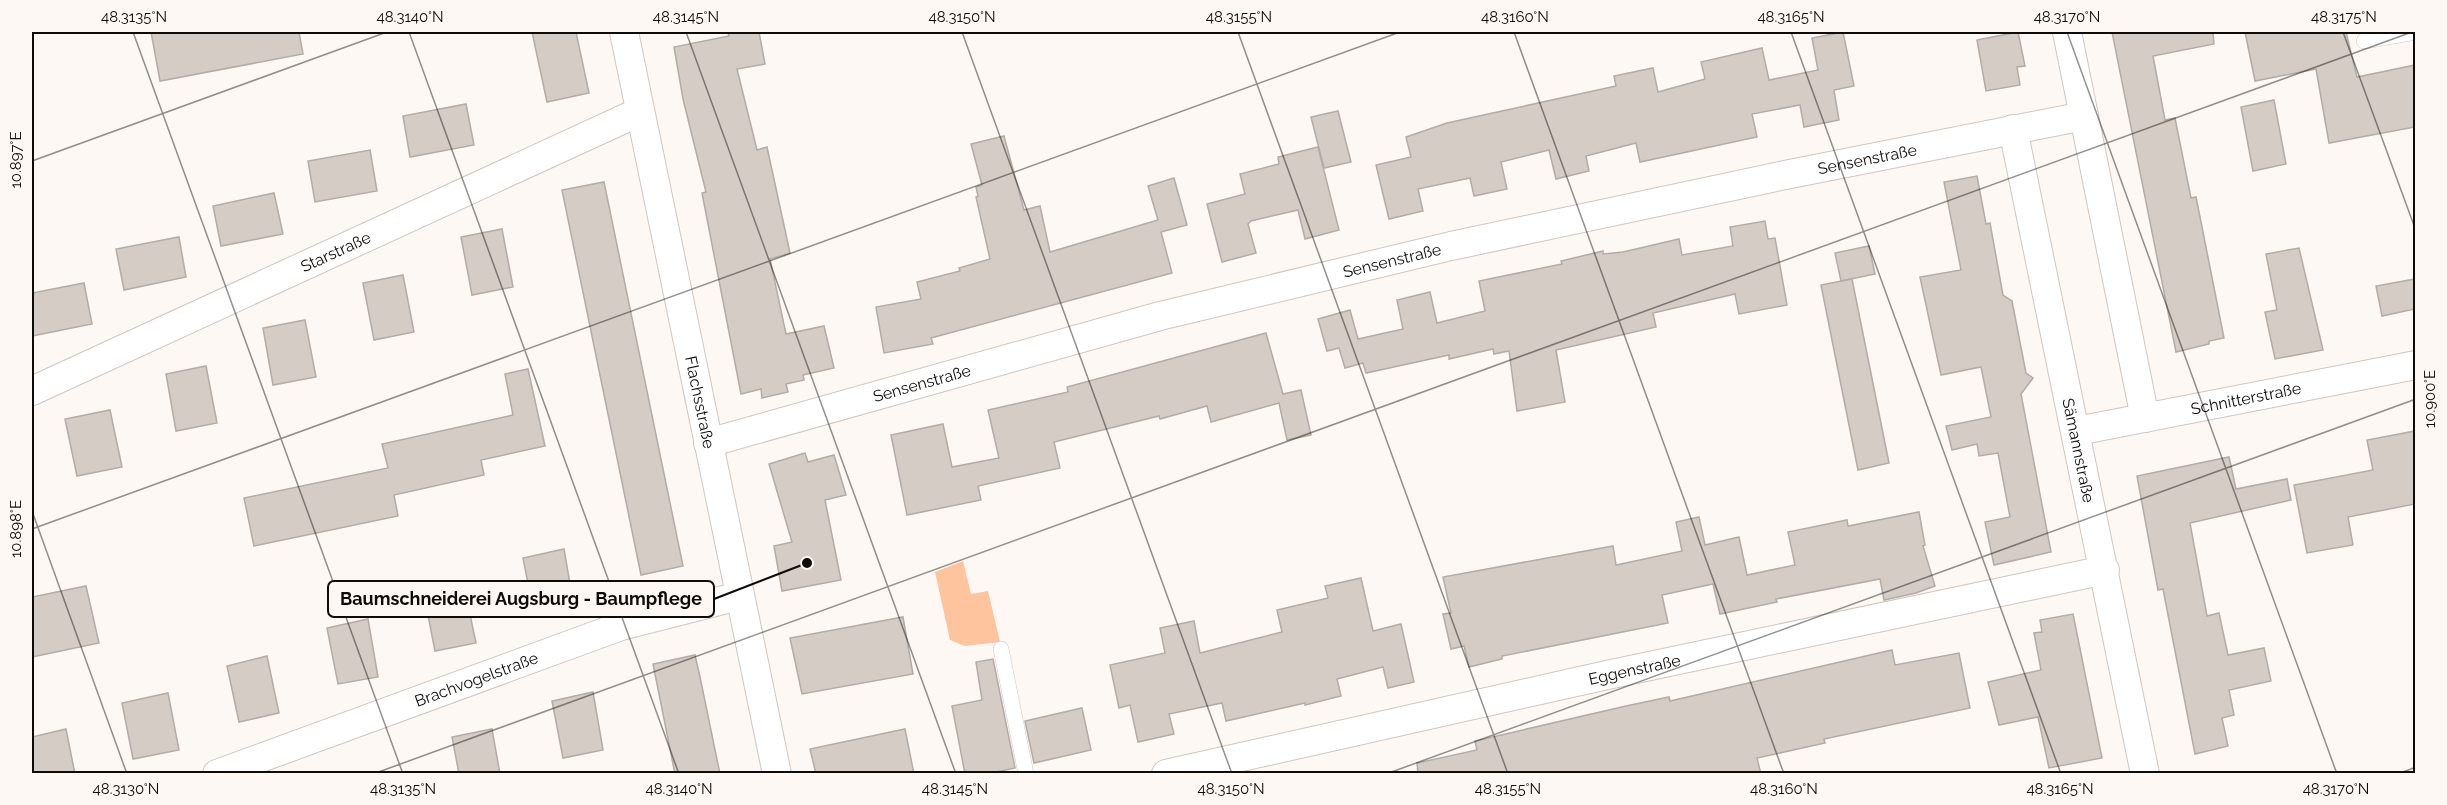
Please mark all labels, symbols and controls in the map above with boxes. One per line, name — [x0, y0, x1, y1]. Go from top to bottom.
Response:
text: 48.3135°N — [101, 8, 167, 26]
text: 48.3140°N — [377, 8, 444, 26]
text: 48.3145°N — [653, 8, 719, 26]
text: 48.3150°N — [929, 8, 995, 26]
text: 48.3155°N — [1206, 8, 1272, 26]
text: 48.3160°N — [1481, 8, 1549, 26]
text: 48.3165°N — [1757, 8, 1825, 26]
text: 48.3170°N — [2034, 8, 2100, 26]
text: 48.3175°N — [2311, 8, 2377, 26]
text: 10.897°E — [7, 131, 25, 189]
street label: Sensenstraße — [1816, 140, 1918, 178]
street label: Starstraße — [298, 228, 374, 276]
street label: Sensenstraße — [1341, 240, 1443, 282]
street label: Flachsstraße — [681, 354, 719, 450]
street label: Sensenstraße — [871, 361, 973, 406]
text: 10.900°E — [2421, 370, 2439, 428]
street label: Schnitterstraße — [2189, 379, 2303, 419]
street label: Sämannstraße — [2058, 396, 2098, 504]
text: 10.898°E — [7, 500, 25, 558]
callout: Baumschneiderei Augsburg - Baumpflege — [328, 581, 714, 617]
text: Baumschneiderei Augsburg - Baumpflege — [340, 588, 702, 609]
street label: Brachvogelstraße — [412, 648, 541, 711]
street label: Eggenstraße — [1587, 651, 1682, 689]
text: 48.3130°N — [93, 780, 159, 798]
text: 48.3135°N — [370, 780, 436, 798]
text: 48.3140°N — [646, 780, 713, 798]
text: 48.3145°N — [922, 780, 988, 798]
text: 48.3150°N — [1198, 780, 1264, 798]
text: 48.3155°N — [1475, 780, 1541, 798]
text: 48.3160°N — [1750, 780, 1818, 798]
text: 48.3165°N — [2026, 780, 2094, 798]
text: 48.3170°N — [2303, 780, 2369, 798]

